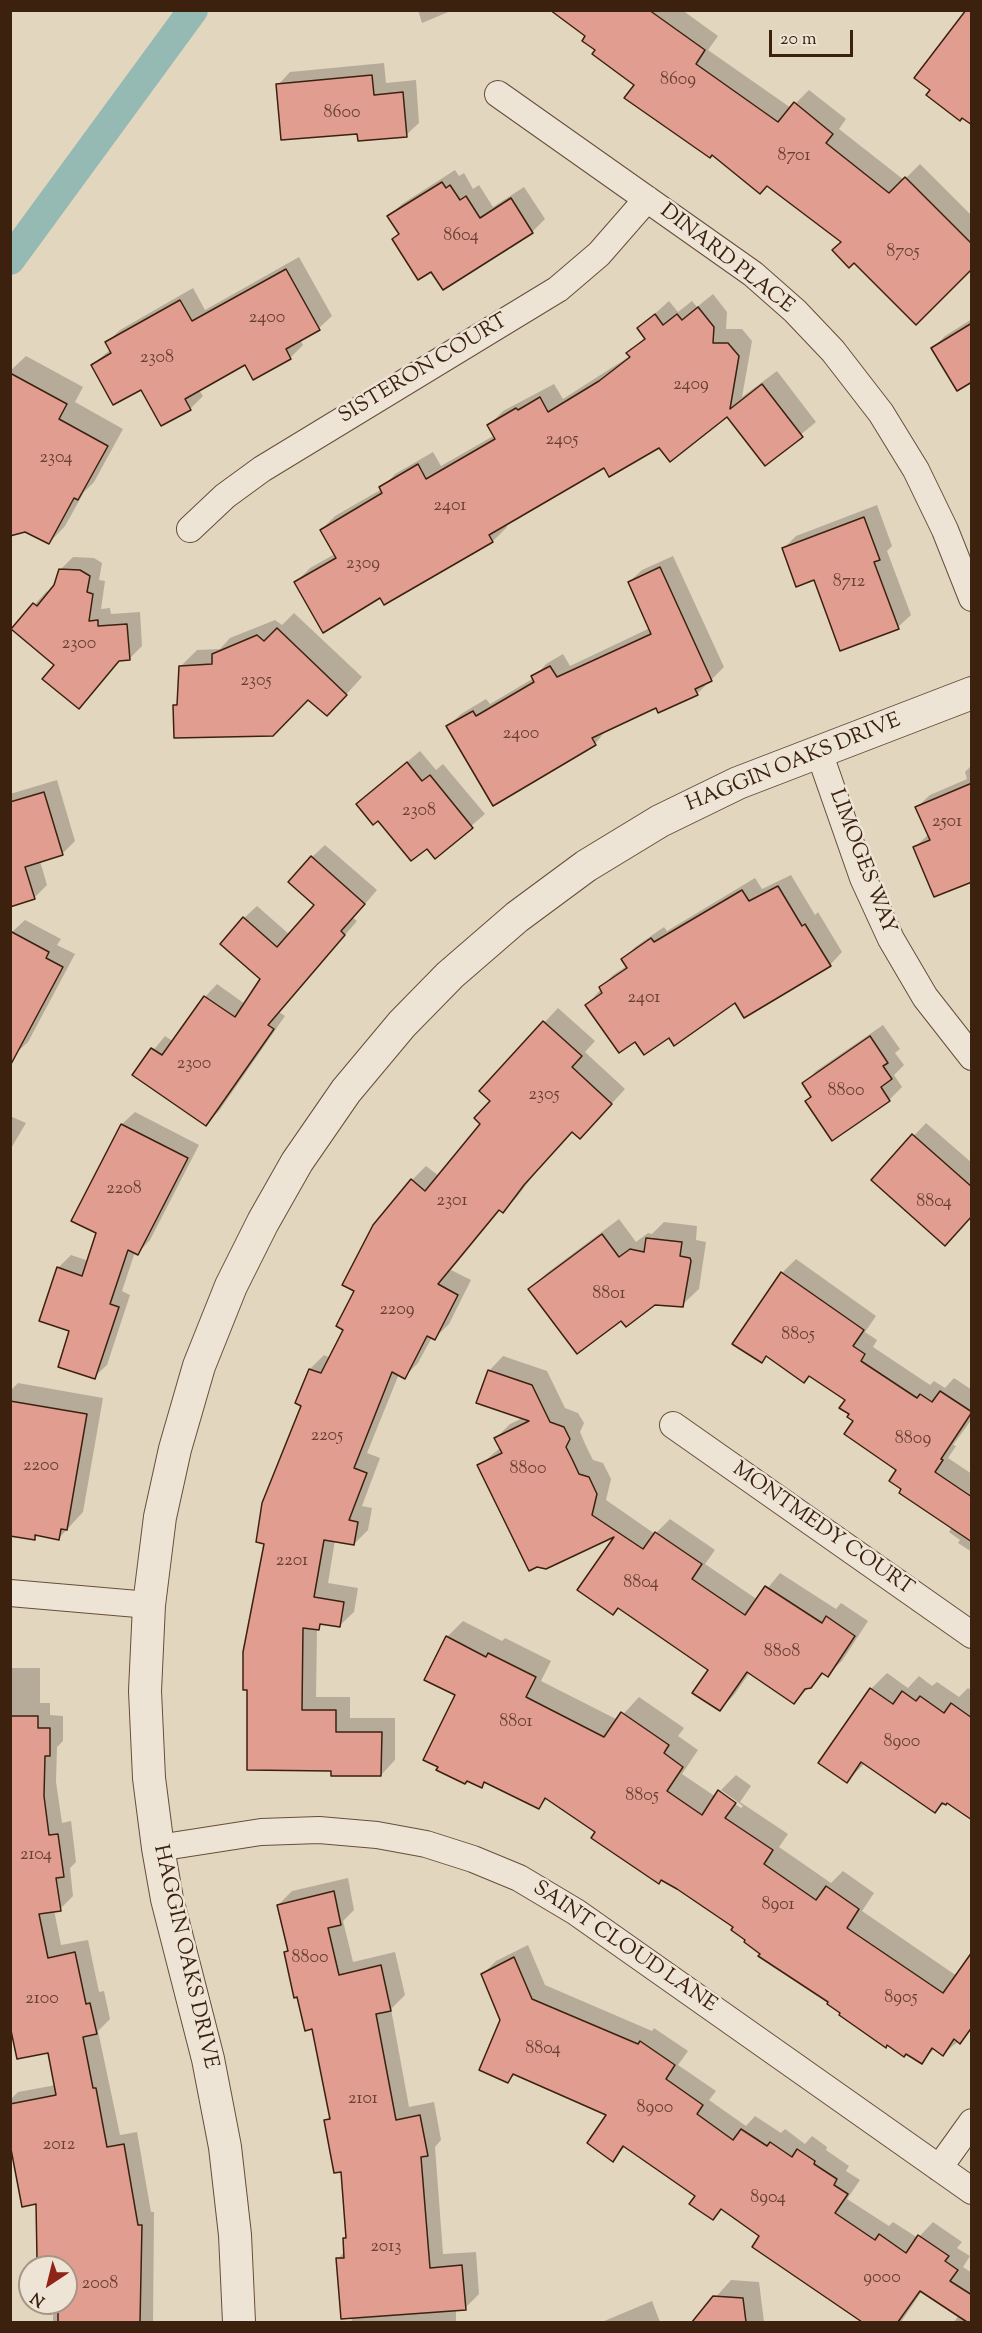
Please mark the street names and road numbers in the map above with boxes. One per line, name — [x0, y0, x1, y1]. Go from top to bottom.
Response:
street label: DINARD PLACE — [654, 200, 798, 320]
street label: SISTERON COURT — [335, 310, 513, 430]
street label: HAGGIN OAKS DRIVE — [683, 709, 905, 819]
street label: LIMOGES WAY — [822, 786, 900, 938]
street label: MONTMEDY COURT — [727, 1458, 917, 1602]
street label: HAGGIN OAKS DRIVE — [146, 1843, 222, 2071]
street label: SAINT CLOUD LANE — [527, 1877, 721, 2019]

